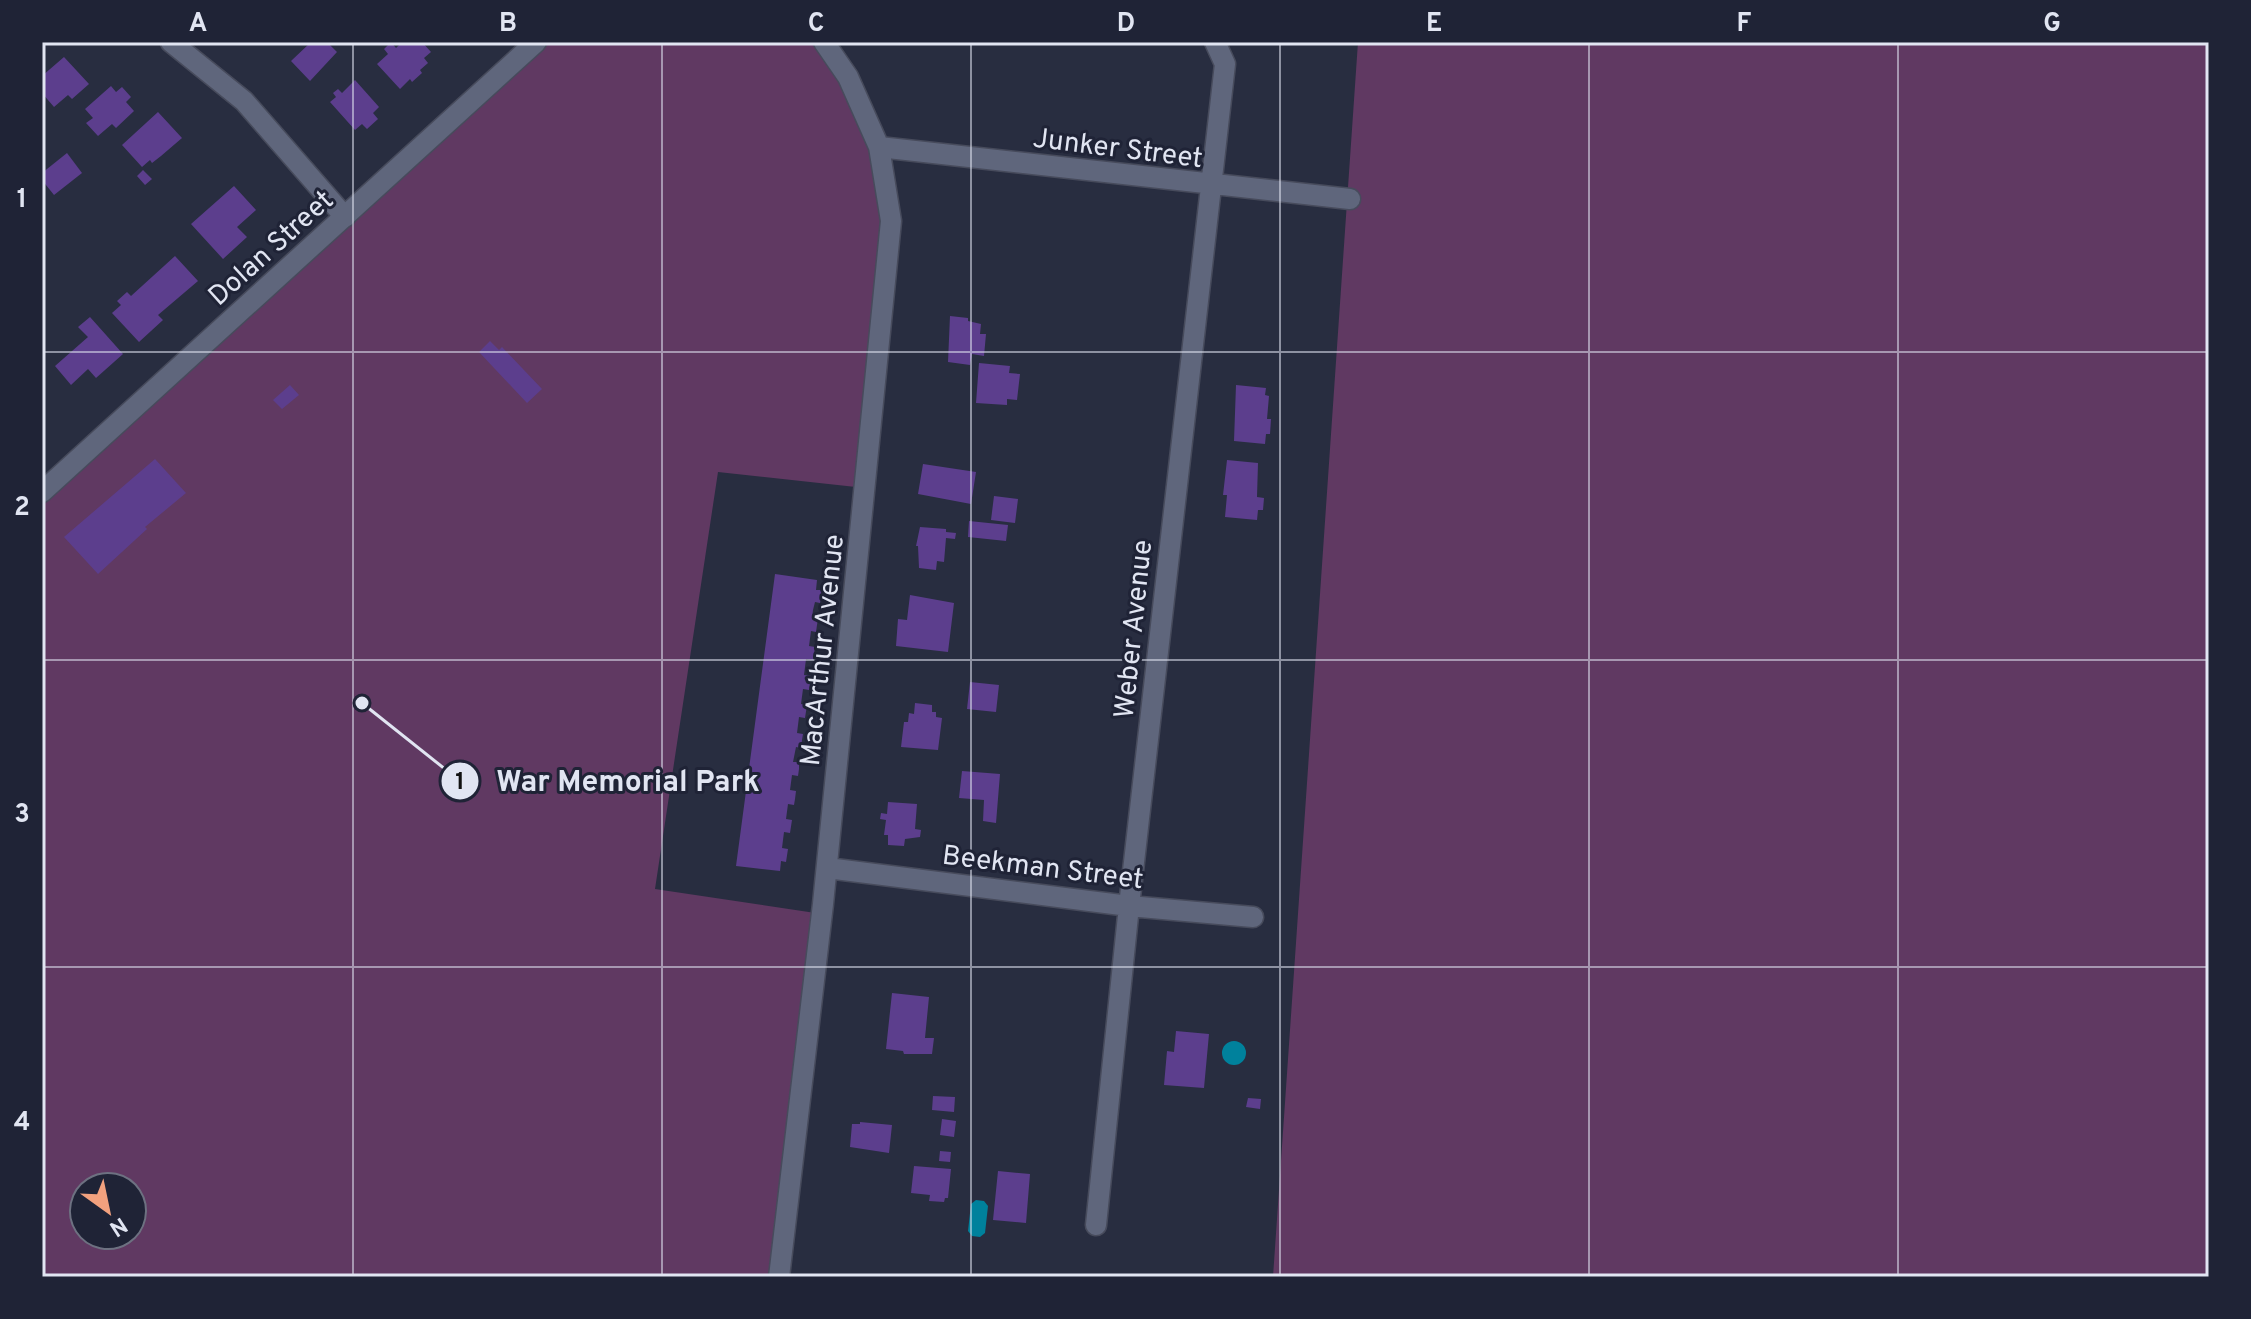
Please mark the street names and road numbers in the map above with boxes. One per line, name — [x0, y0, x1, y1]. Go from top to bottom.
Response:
street label: Junker Street — [1031, 122, 1205, 178]
street label: Dolan Street — [202, 184, 342, 315]
street label: MacArthur Avenue — [794, 533, 854, 768]
street label: Weber Avenue — [1108, 538, 1162, 720]
street label: Beekman Street — [940, 839, 1145, 899]

